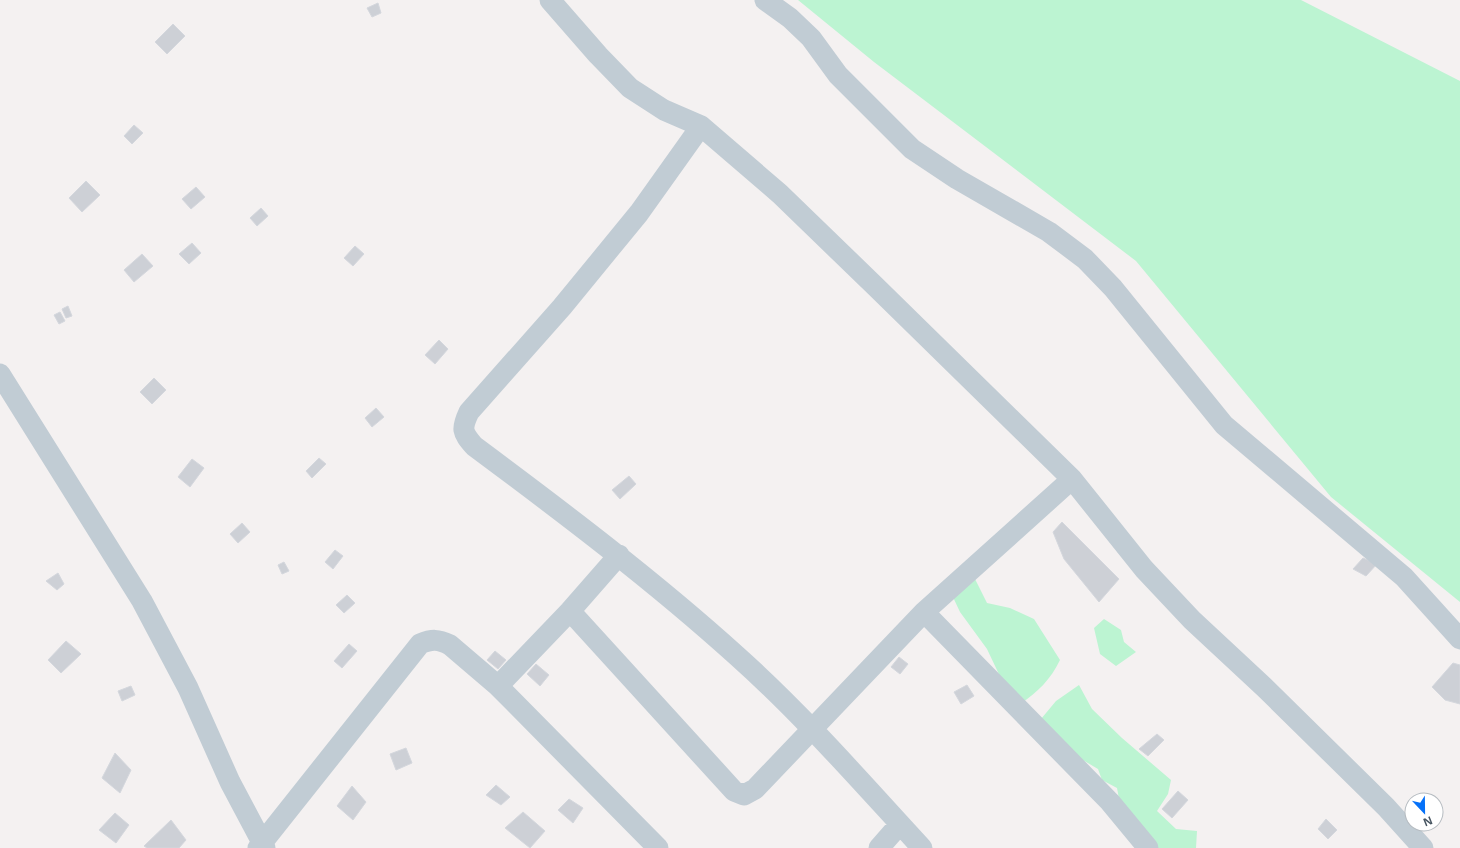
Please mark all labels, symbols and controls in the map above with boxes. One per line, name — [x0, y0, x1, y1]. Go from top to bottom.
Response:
north arrow — [1404, 792, 1444, 832]
text: N — [1421, 813, 1435, 830]

